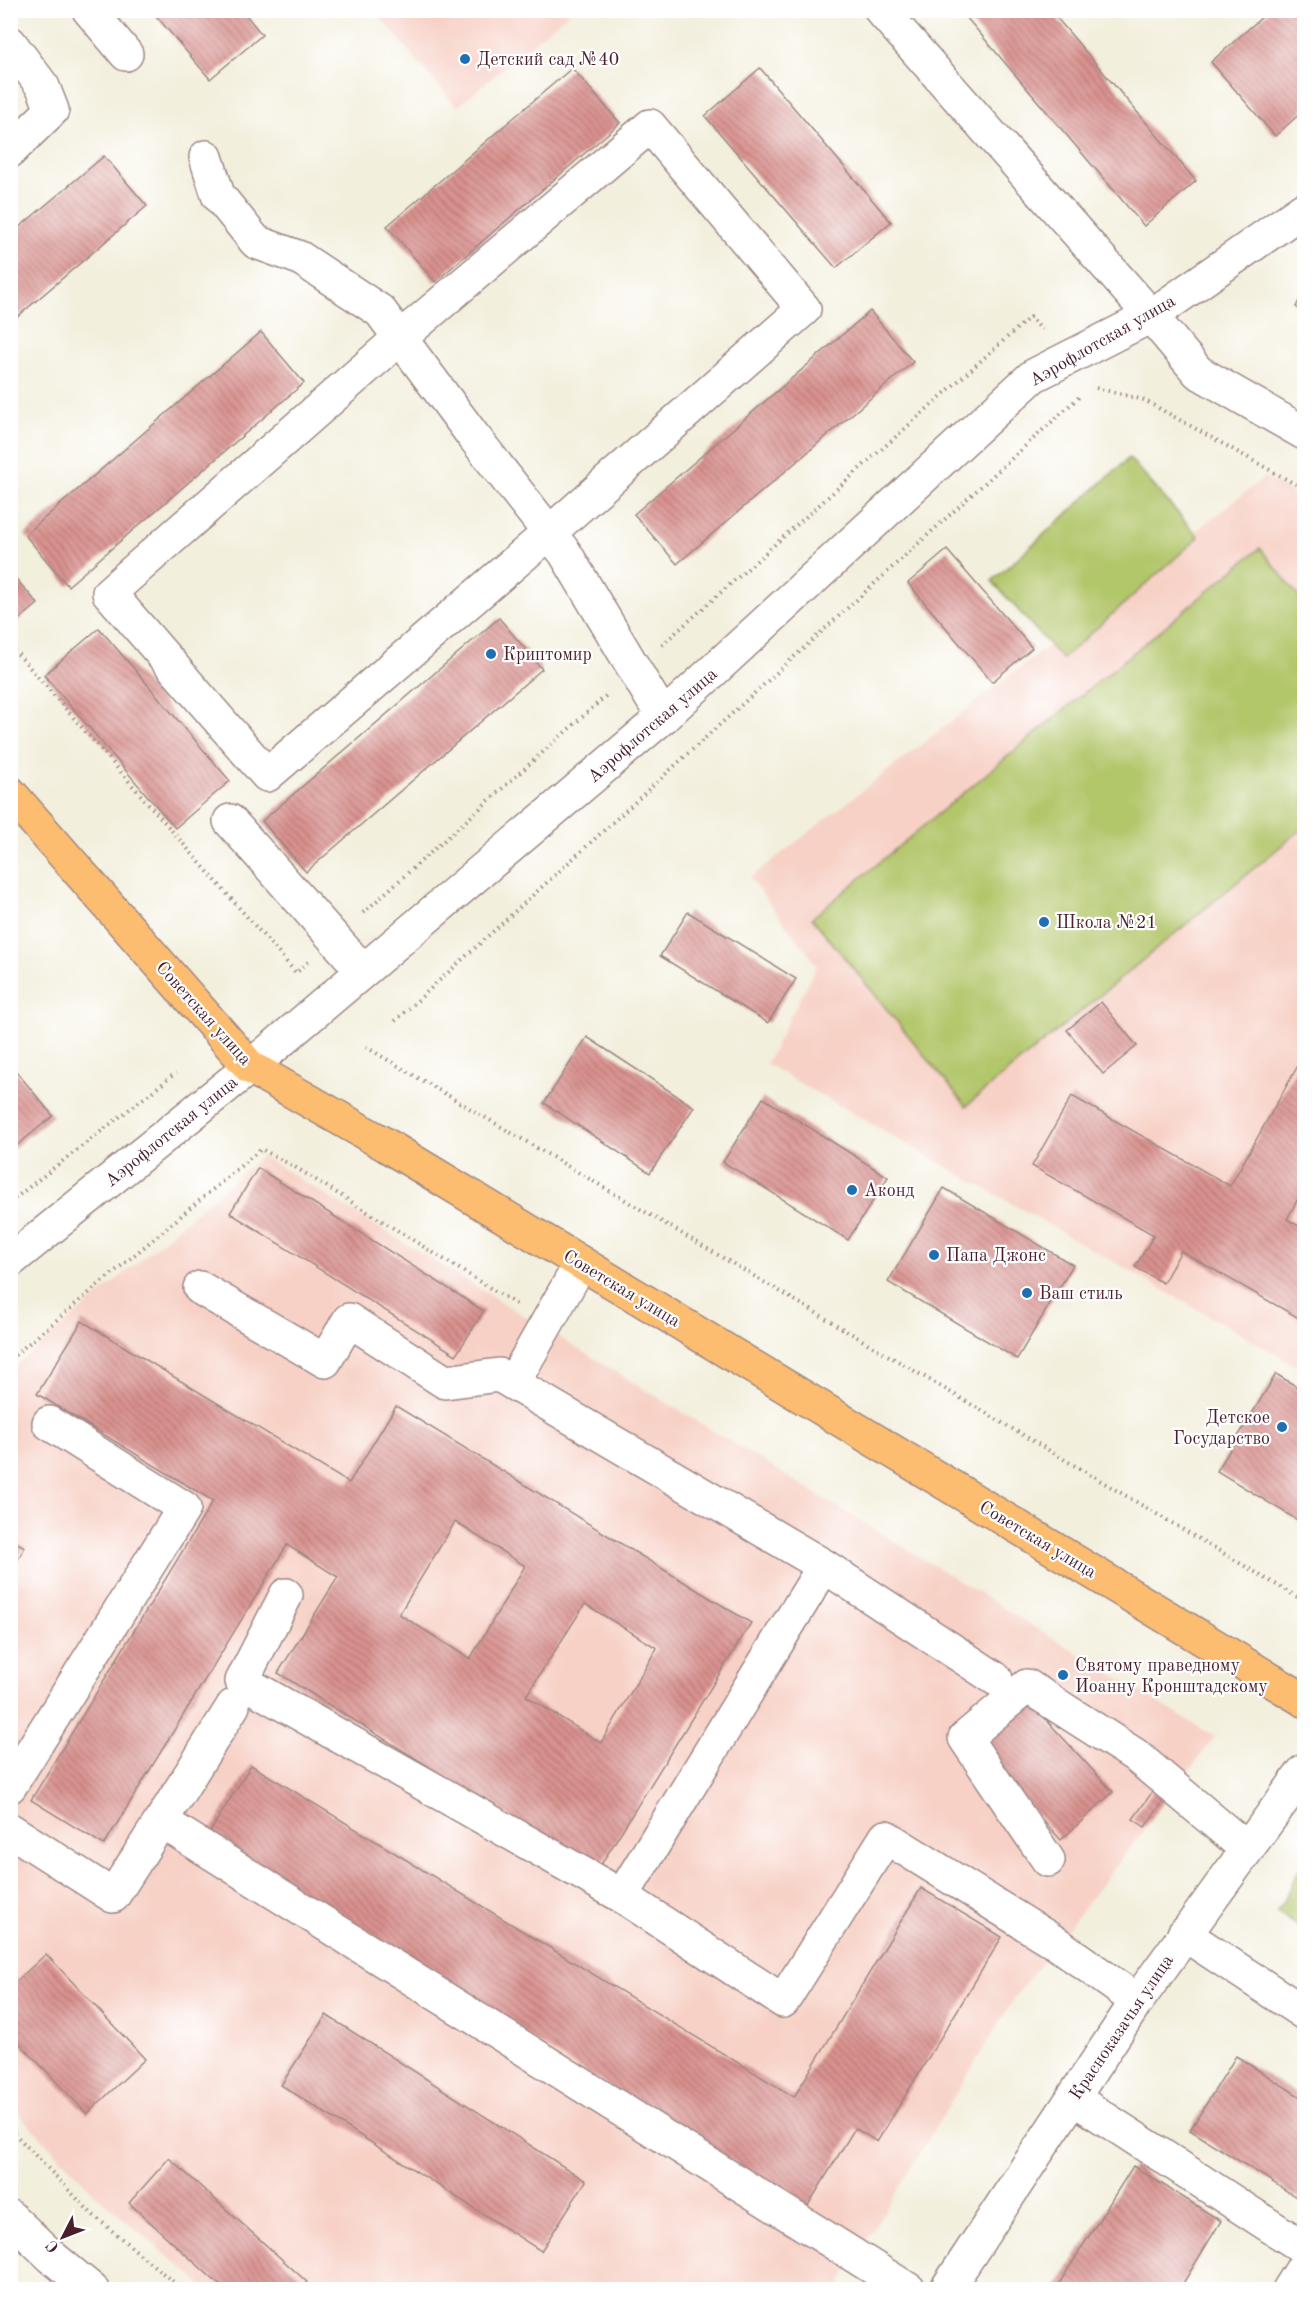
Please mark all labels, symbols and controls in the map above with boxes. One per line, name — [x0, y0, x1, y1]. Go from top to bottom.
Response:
place label: Детский сад №40 — [477, 51, 619, 69]
marker: Детский сад №40 — [458, 52, 472, 66]
street label: Аэрофлотская улица — [1027, 292, 1179, 391]
place label: Криптомир — [503, 646, 592, 664]
marker: Криптомир — [484, 647, 498, 661]
street label: Аэрофлотская улица — [585, 665, 721, 787]
place label: Школа №21 — [1056, 914, 1157, 932]
marker: Школа №21 — [1037, 915, 1051, 929]
street label: Советская улица — [152, 958, 254, 1069]
street label: Аэрофлотская улица — [102, 1073, 242, 1191]
place label: Аконд — [864, 1182, 915, 1200]
marker: Аконд — [845, 1183, 859, 1197]
street label: Советская улица — [560, 1247, 683, 1331]
place label: Папа Джонс — [946, 1247, 1046, 1265]
marker: Папа Джонс — [927, 1248, 941, 1262]
place label: Ваш стиль — [1039, 1285, 1123, 1303]
marker: Ваш стиль — [1020, 1286, 1034, 1300]
place label: Детское Государство — [1173, 1409, 1270, 1448]
marker: Детское Государство — [1275, 1420, 1289, 1434]
street label: Советская улица — [976, 1498, 1099, 1582]
place label: Святому праведному Иоанну Кронштадскому — [1075, 1657, 1268, 1696]
marker: Святому праведному Иоанну Кронштадскому — [1056, 1668, 1070, 1682]
street label: Красноказачья улица — [1067, 1952, 1177, 2103]
north arrow — [33, 2207, 93, 2267]
text: С — [44, 2236, 63, 2255]

